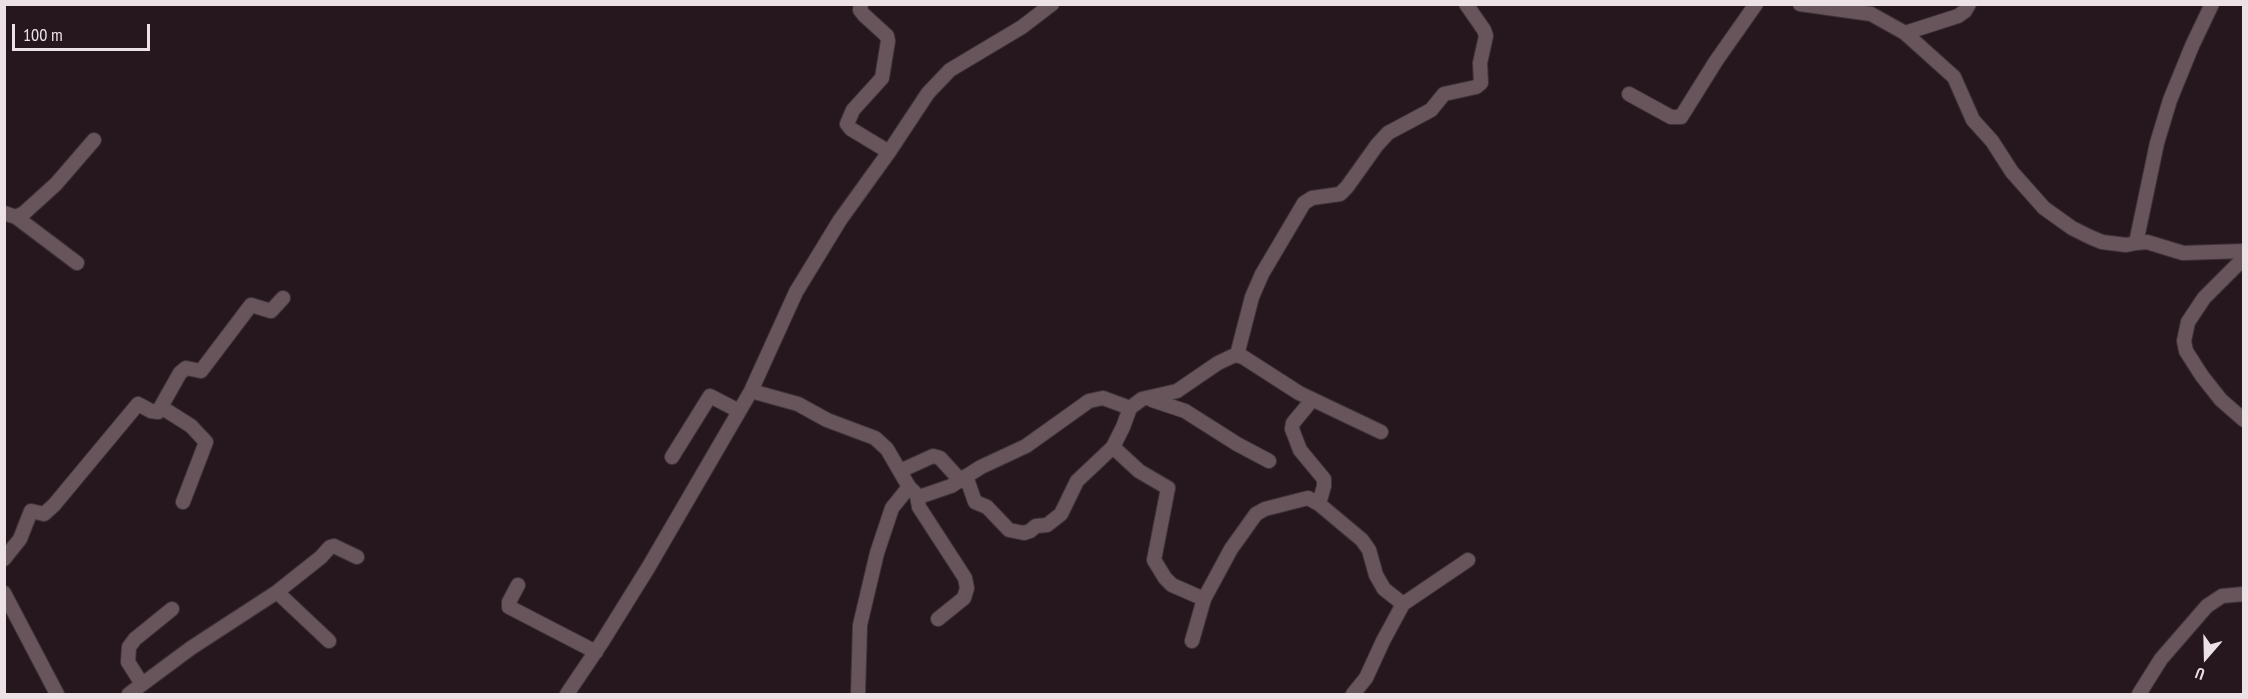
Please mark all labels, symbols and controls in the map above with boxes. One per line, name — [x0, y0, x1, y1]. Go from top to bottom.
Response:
scale bar — [15, 12, 153, 50]
text: 100 m — [23, 23, 63, 46]
north arrow — [2176, 627, 2236, 687]
text: U — [2193, 663, 2207, 685]

